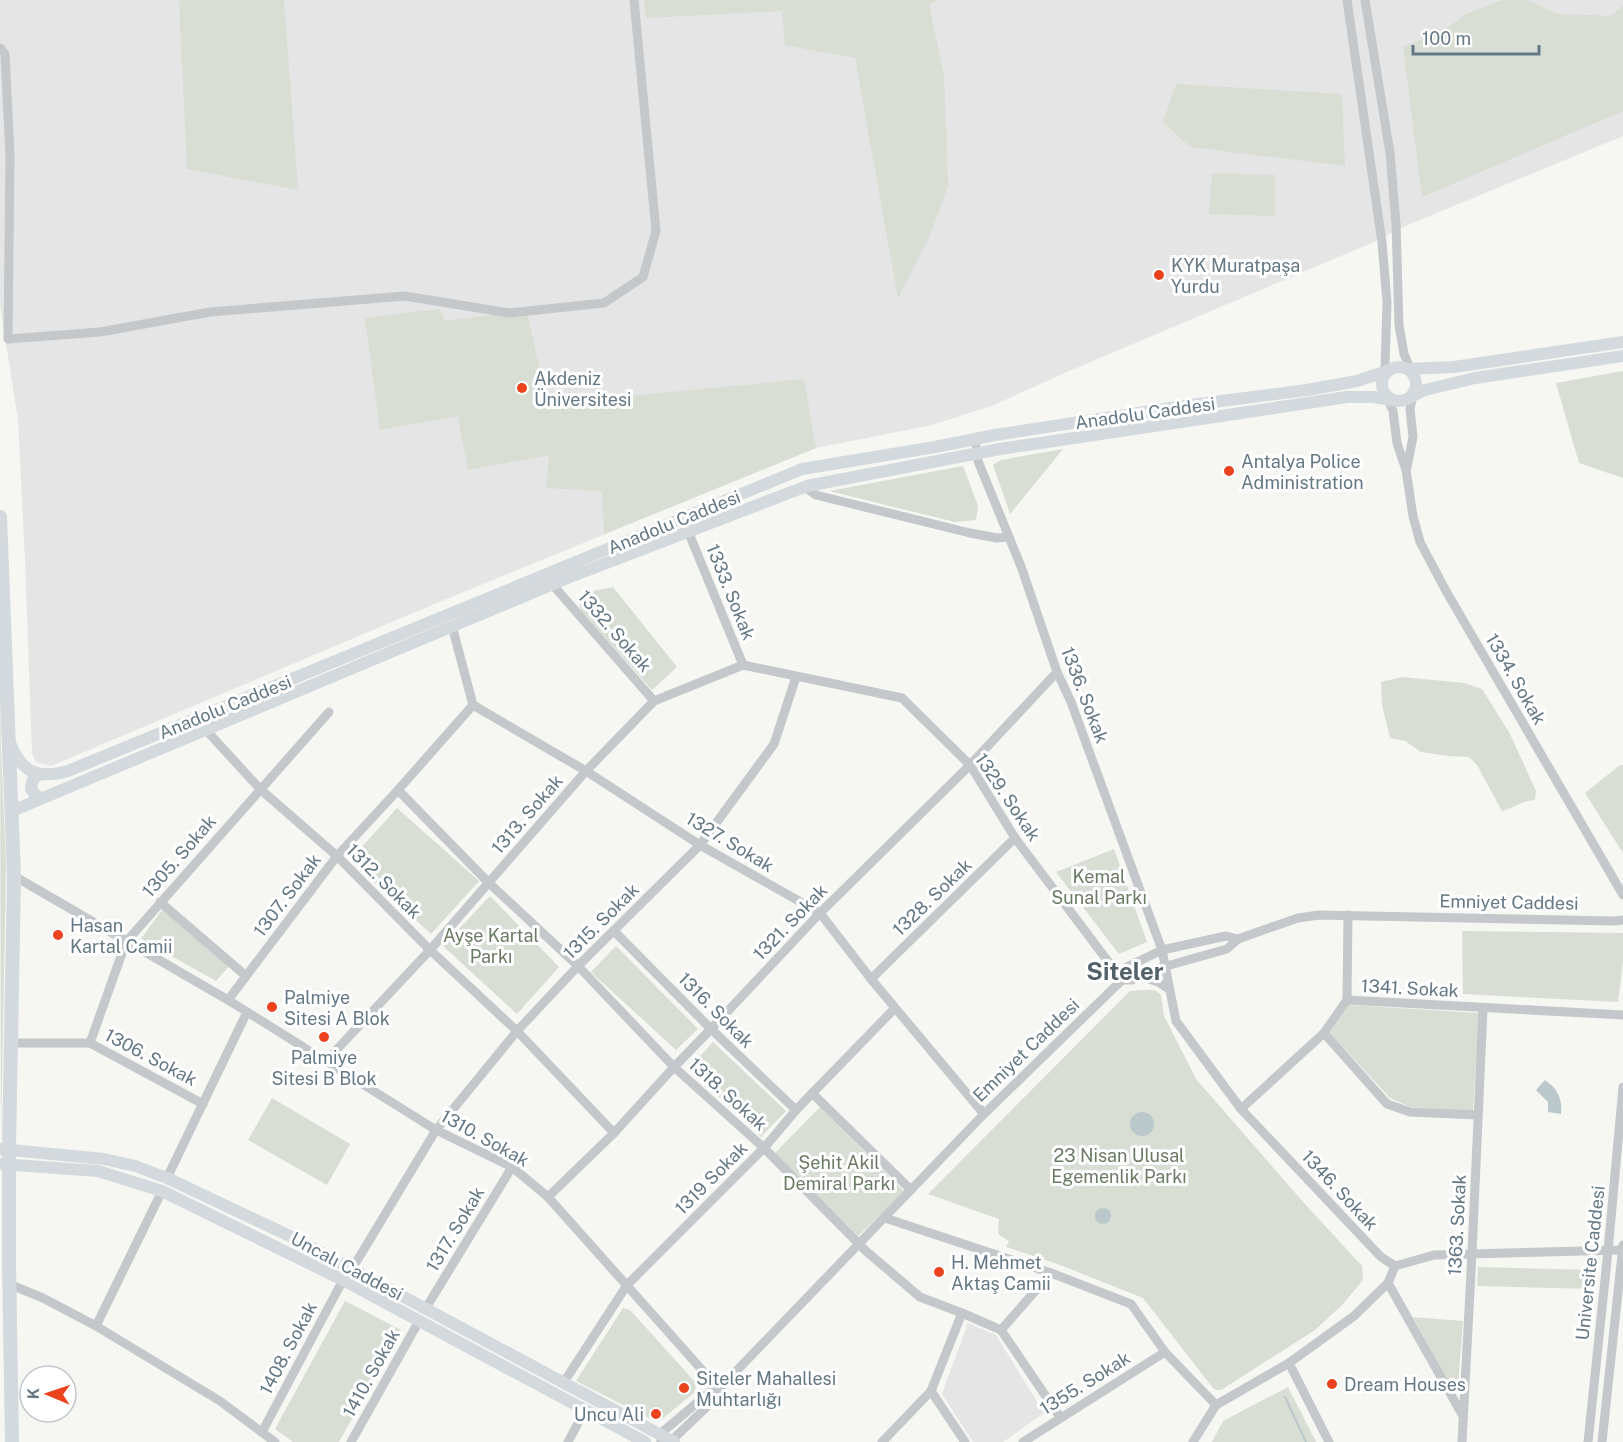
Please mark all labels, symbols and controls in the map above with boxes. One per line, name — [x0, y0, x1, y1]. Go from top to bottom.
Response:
scale bar — [1413, 18, 1539, 56]
text: 100 m — [1422, 28, 1471, 49]
place label: KYK Muratpaşa Yurdu — [1171, 255, 1300, 297]
marker: KYK Muratpaşa Yurdu — [1152, 268, 1166, 282]
place label: Akdeniz Üniversitesi — [534, 368, 632, 410]
marker: Akdeniz Üniversitesi — [515, 381, 529, 395]
street label: Anadolu Caddesi — [1074, 393, 1216, 433]
place label: Antalya Police Administration — [1241, 451, 1364, 493]
marker: Antalya Police Administration — [1222, 464, 1236, 478]
street label: Anadolu Caddesi — [605, 486, 743, 558]
street label: 1333. Sokak — [702, 541, 760, 643]
street label: 1332. Sokak — [574, 586, 656, 676]
street label: 1334. Sokak — [1481, 630, 1551, 728]
street label: 1336. Sokak — [1057, 644, 1113, 746]
street label: Anadolu Caddesi — [156, 671, 294, 743]
street label: 1329. Sokak — [971, 749, 1045, 845]
street label: 1313. Sokak — [487, 770, 567, 858]
street label: 1327. Sokak — [682, 808, 778, 876]
street label: 1305. Sokak — [138, 811, 220, 901]
street label: 1312. Sokak — [342, 839, 426, 923]
street label: 1307. Sokak — [249, 849, 325, 941]
street label: 1328. Sokak — [888, 854, 976, 940]
park label: Kemal Sunal Parkı — [1051, 866, 1147, 908]
street label: 1315. Sokak — [559, 879, 643, 963]
street label: 1321. Sokak — [749, 880, 831, 964]
street label: Emniyet Caddesi — [1439, 890, 1579, 914]
place label: Hasan Kartal Camii — [70, 915, 172, 957]
park label: Ayşe Kartal Parkı — [443, 925, 539, 967]
marker: Hasan Kartal Camii — [51, 928, 65, 942]
district label: Siteler — [1086, 957, 1164, 985]
street label: 1316. Sokak — [674, 968, 758, 1052]
street label: 1341. Sokak — [1361, 975, 1459, 1001]
place label: Palmiye Sitesi A Blok — [284, 987, 390, 1029]
street label: Emniyet Caddesi — [969, 994, 1083, 1106]
marker: Palmiye Sitesi A Blok — [265, 1000, 279, 1014]
street label: 1306. Sokak — [101, 1024, 201, 1090]
marker: Palmiye Sitesi B Blok — [317, 1030, 331, 1044]
place label: Palmiye Sitesi B Blok — [271, 1047, 377, 1089]
street label: 1318. Sokak — [685, 1053, 771, 1135]
street label: 1310. Sokak — [437, 1105, 533, 1171]
street label: 1319 Sokak — [670, 1137, 752, 1219]
park label: 23 Nisan Ulusal Egemenlik Parkı — [1051, 1145, 1187, 1187]
street label: 1346. Sokak — [1298, 1146, 1382, 1234]
park label: Şehit Akil Demiral Parkı — [783, 1152, 895, 1194]
street label: 1363. Sokak — [1444, 1174, 1470, 1276]
street label: 1317. Sokak — [422, 1183, 488, 1275]
street label: Universite Caddesi — [1571, 1184, 1609, 1342]
street label: Uncalı Caddesi — [287, 1228, 407, 1304]
place label: H. Mehmet Aktaş Camii — [951, 1252, 1051, 1294]
marker: H. Mehmet Aktaş Camii — [932, 1265, 946, 1279]
street label: 1408. Sokak — [255, 1298, 321, 1398]
street label: 1410. Sokak — [338, 1325, 404, 1421]
street label: 1355. Sokak — [1036, 1347, 1134, 1419]
north arrow — [18, 1364, 78, 1424]
place label: Siteler Mahallesi Muhtarlığı — [696, 1368, 836, 1410]
place label: Dream Houses — [1344, 1374, 1466, 1395]
marker: Dream Houses — [1325, 1377, 1339, 1391]
marker: Siteler Mahallesi Muhtarlığı — [677, 1381, 691, 1395]
text: K — [24, 1387, 43, 1400]
place label: Uncu Ali — [574, 1404, 644, 1425]
marker: Uncu Ali — [649, 1407, 663, 1421]

